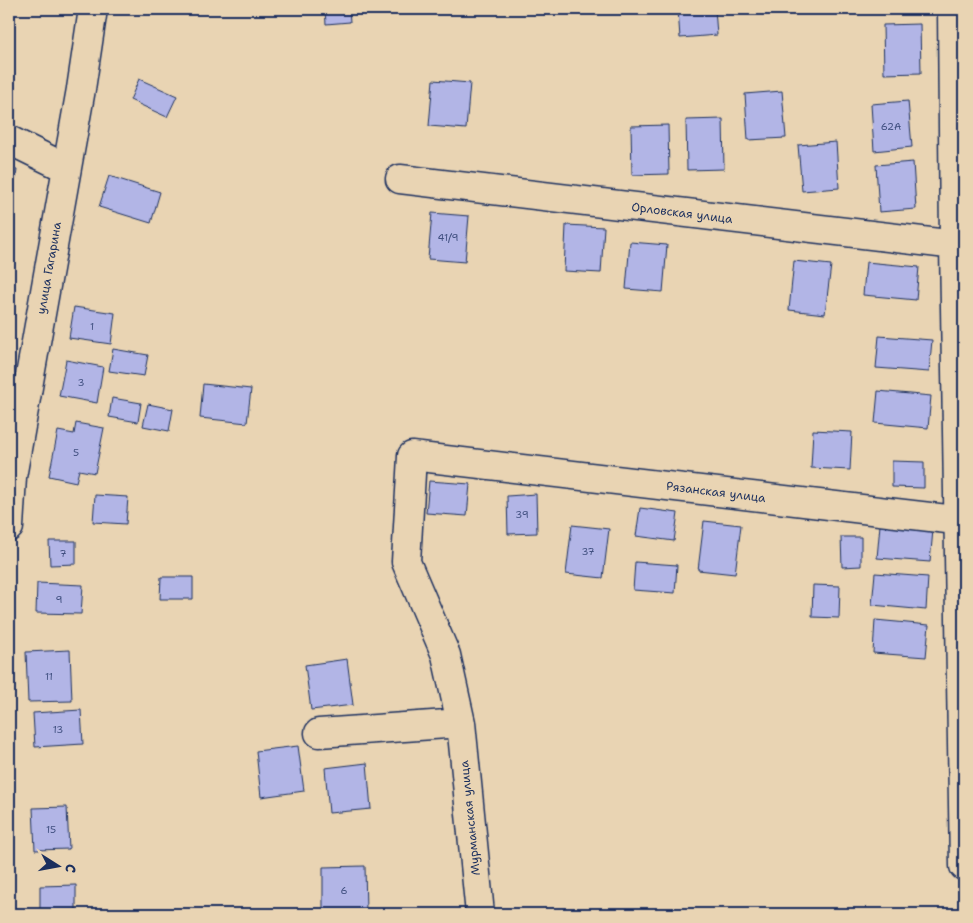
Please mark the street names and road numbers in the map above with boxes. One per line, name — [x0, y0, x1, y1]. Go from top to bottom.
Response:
street label: Орловская улица — [630, 199, 734, 227]
street label: улица Гагарина — [33, 220, 65, 315]
street label: Рязанская улица — [665, 478, 767, 506]
street label: Мурманская улица — [456, 759, 484, 876]

